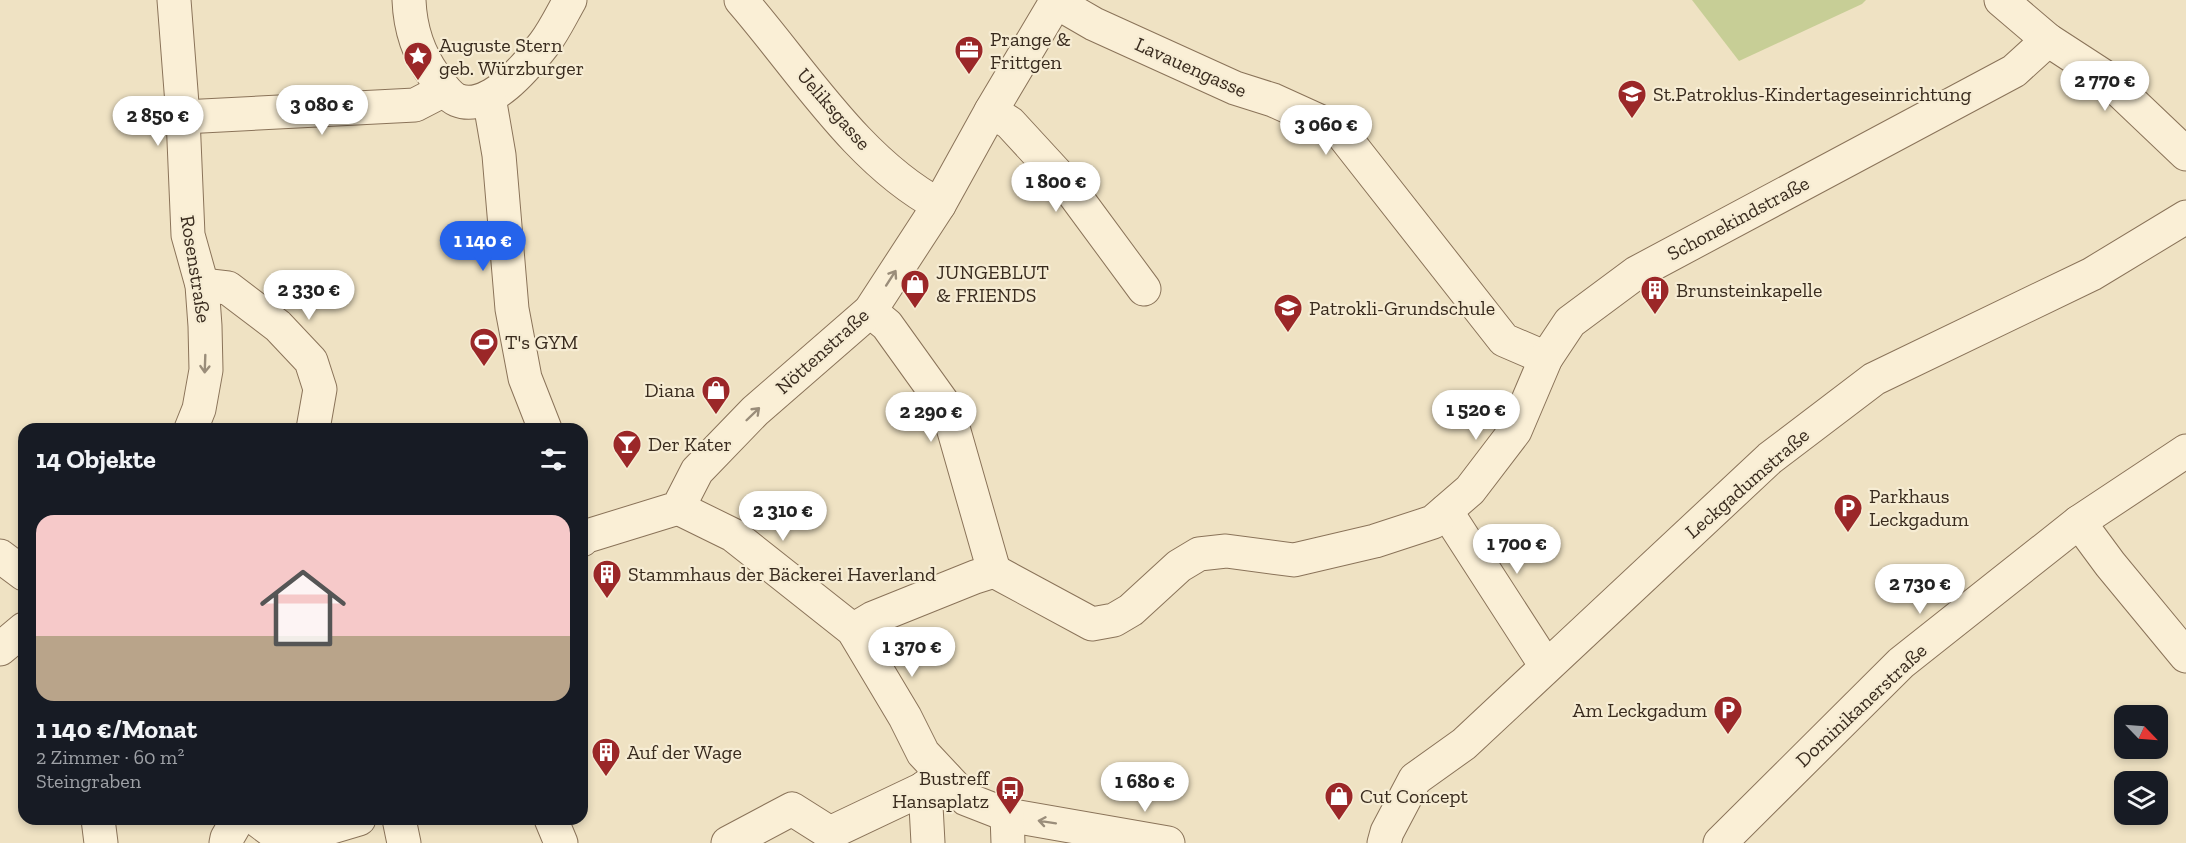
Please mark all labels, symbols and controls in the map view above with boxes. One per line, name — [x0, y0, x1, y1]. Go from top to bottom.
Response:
place label: Prange & Frittgen — [990, 27, 1071, 74]
street label: Lavauengasse — [1131, 32, 1251, 102]
place label: Auguste Stern geb. Würzburger — [439, 33, 584, 80]
office icon: Prange & Frittgen — [953, 34, 985, 76]
place icon: Auguste Stern geb. Würzburger — [402, 40, 434, 82]
pin: 2 770 € — [2050, 61, 2160, 112]
street label: Ueliksgasse — [792, 63, 876, 155]
text: 2 770 € — [2074, 68, 2136, 92]
school or university icon: St.Patroklus-Kindertageseinrichtung — [1616, 78, 1648, 120]
place label: St.Patroklus-Kindertageseinrichtung — [1653, 82, 1971, 106]
pin: 3 080 € — [267, 85, 377, 136]
text: 3 080 € — [290, 92, 354, 116]
pin: 2 850 € — [103, 96, 213, 147]
text: 2 850 € — [127, 103, 189, 127]
pin: 3 060 € — [1271, 105, 1381, 156]
text: 3 060 € — [1294, 112, 1358, 136]
pin: 1 800 € — [1001, 162, 1111, 213]
text: 1 800 € — [1025, 169, 1087, 193]
street label: Schonekindstraße — [1663, 170, 1813, 266]
street label: Rosenstraße — [176, 213, 216, 325]
pin: 1 140 € — [428, 221, 538, 272]
text: 1 140 € — [454, 228, 512, 252]
place label: JUNGEBLUT & FRIENDS — [936, 260, 1049, 307]
shop icon: JUNGEBLUT & FRIENDS — [899, 268, 931, 310]
pin: 2 330 € — [254, 270, 364, 321]
one-way arrow — [885, 270, 897, 287]
building icon: Brunsteinkapelle — [1639, 274, 1671, 316]
text: 2 330 € — [278, 277, 340, 301]
place label: Brunsteinkapelle — [1676, 278, 1822, 302]
school or university icon: Patrokli-Grundschule — [1272, 292, 1304, 334]
place label: Patrokli-Grundschule — [1309, 296, 1495, 320]
street label: Nöttenstraße — [771, 303, 873, 399]
sports icon: T's GYM — [468, 326, 500, 368]
place label: T's GYM — [505, 330, 578, 354]
one-way arrow — [200, 353, 211, 373]
shop icon: Diana — [700, 374, 732, 416]
place label: Diana — [645, 378, 695, 402]
pin: 1 520 € — [1421, 390, 1531, 441]
pin: 2 290 € — [876, 392, 986, 443]
text: 1 520 € — [1446, 397, 1506, 421]
text: 2 290 € — [899, 399, 963, 423]
one-way arrow — [745, 406, 760, 421]
street label: Leckgadumstraße — [1680, 423, 1814, 543]
bar icon: Der Kater — [611, 428, 643, 470]
place label: Der Kater — [648, 432, 732, 456]
text: 14 Objekte — [36, 443, 156, 475]
icon: filters — [537, 443, 570, 476]
place label: Parkhaus Leckgadum — [1869, 484, 1969, 531]
pin: 2 310 € — [728, 491, 838, 542]
parking icon: Parkhaus Leckgadum — [1832, 492, 1864, 534]
text: 2 310 € — [753, 498, 813, 522]
pin: 1 700 € — [1462, 524, 1572, 575]
text: 1 700 € — [1487, 531, 1547, 555]
icon: home — [249, 554, 357, 662]
building icon: Stammhaus der Bäckerei Haverland — [591, 558, 623, 600]
place label: Stammhaus der Bäckerei Haverland — [628, 562, 936, 586]
pin: 2 730 € — [1865, 564, 1975, 615]
text: 2 730 € — [1889, 571, 1951, 595]
pin: 1 370 € — [857, 627, 967, 678]
text: 1 370 € — [882, 634, 942, 658]
street label: Dominikanerstraße — [1791, 638, 1931, 772]
parking icon: Am Leckgadum — [1712, 694, 1744, 736]
place label: Am Leckgadum — [1573, 698, 1708, 722]
north arrow — [2114, 705, 2168, 759]
map controls — [2114, 705, 2168, 825]
text: 1 140 €/Monat — [36, 713, 197, 745]
building icon: Auf der Wage — [590, 736, 622, 778]
place label: Auf der Wage — [627, 740, 742, 764]
text: 2 Zimmer · 60 m² — [36, 745, 184, 769]
pin: 1 680 € — [1090, 762, 1200, 813]
place label: Bustreff Hansaplatz — [892, 766, 991, 813]
text: Steingraben — [36, 769, 141, 793]
text: 1 680 € — [1115, 769, 1175, 793]
button: layers — [2114, 771, 2168, 825]
bus stop icon: Bustreff Hansaplatz — [994, 774, 1026, 816]
shop icon: Cut Concept — [1323, 780, 1355, 822]
place label: Cut Concept — [1360, 784, 1468, 808]
one-way arrow — [1038, 816, 1058, 827]

